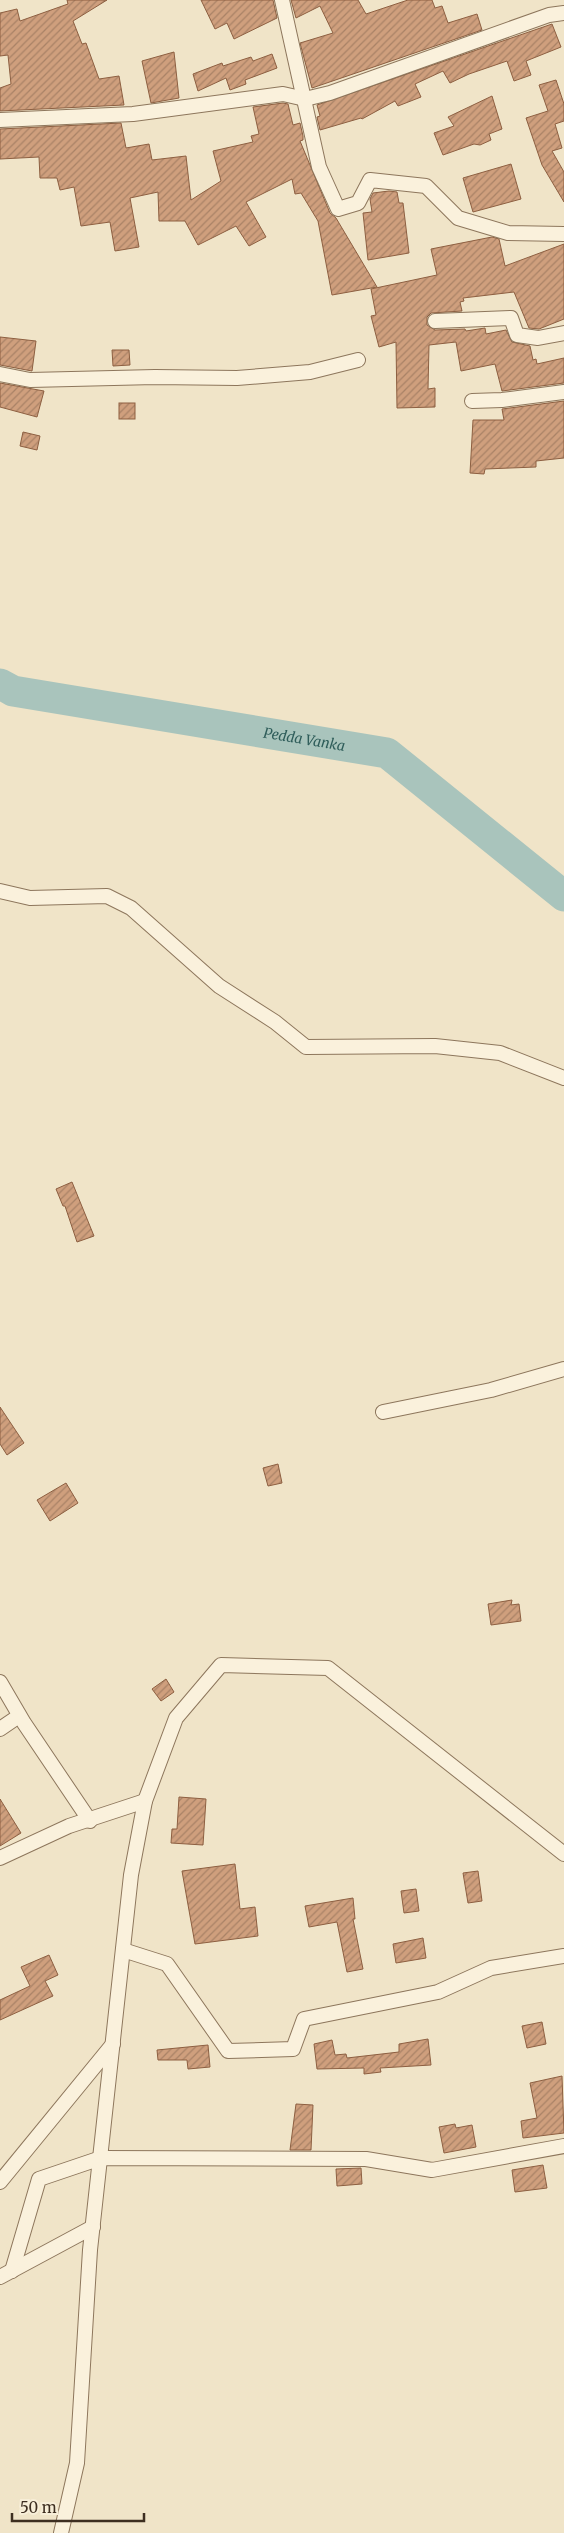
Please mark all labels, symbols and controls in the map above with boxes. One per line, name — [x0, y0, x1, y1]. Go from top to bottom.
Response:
water label: Pedda Vanka — [262, 724, 346, 755]
scale bar — [12, 2490, 145, 2522]
text: 50 m — [20, 2498, 57, 2517]

